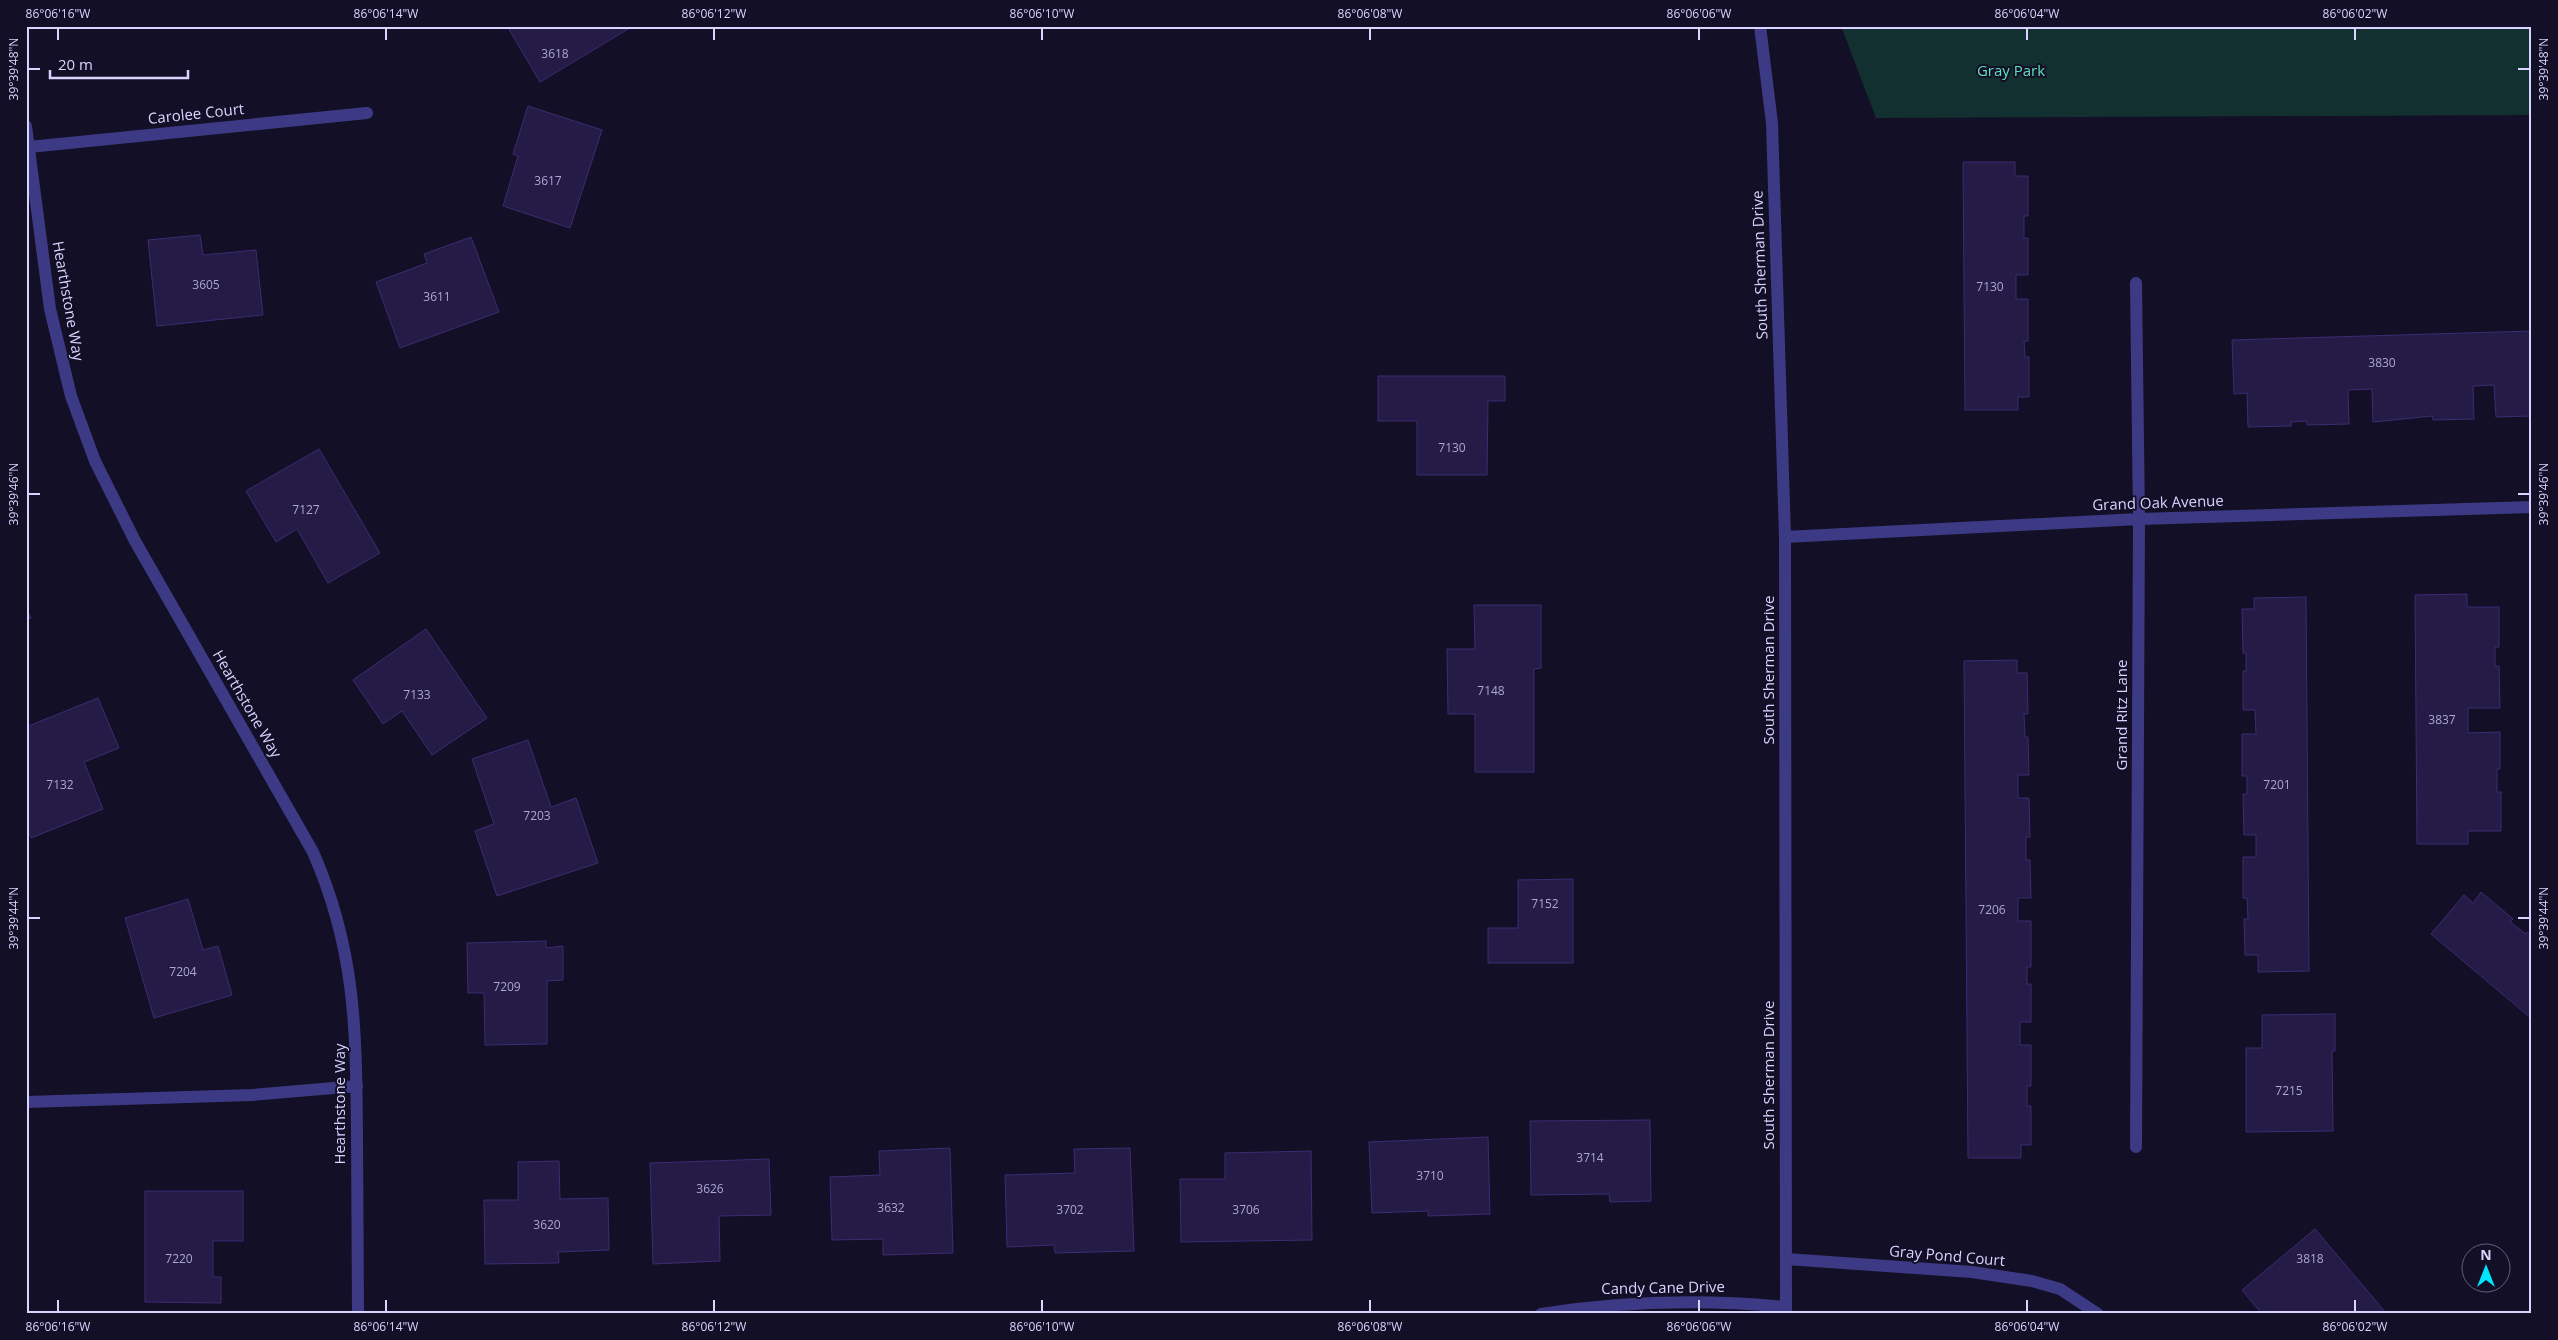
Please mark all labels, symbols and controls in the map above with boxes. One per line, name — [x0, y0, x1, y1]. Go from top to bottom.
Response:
text: 86°06'16"W — [26, 5, 90, 22]
text: 86°06'14"W — [354, 5, 418, 22]
text: 86°06'12"W — [682, 5, 746, 22]
text: 86°06'10"W — [1010, 5, 1074, 22]
text: 86°06'08"W — [1338, 5, 1402, 22]
text: 86°06'06"W — [1667, 5, 1731, 22]
text: 86°06'04"W — [1995, 5, 2059, 22]
text: 86°06'02"W — [2323, 5, 2387, 22]
text: 39°39'48"N — [5, 38, 22, 100]
text: 39°39'48"N — [2535, 38, 2552, 100]
house number: 3618 — [541, 45, 569, 62]
scale bar — [50, 48, 188, 80]
text: 20 m — [58, 54, 93, 74]
park label: Gray Park — [1977, 60, 2045, 80]
street label: Carolee Court — [147, 98, 245, 128]
house number: 3617 — [534, 172, 562, 189]
street label: South Sherman Drive — [1746, 190, 1772, 340]
street label: Hearthstone Way — [49, 239, 89, 363]
house number: 3605 — [192, 276, 220, 293]
house number: 7130 — [1976, 278, 2004, 295]
house number: 3611 — [423, 288, 451, 305]
house number: 3830 — [2368, 354, 2396, 371]
house number: 7130 — [1438, 439, 1466, 456]
text: 39°39'46"N — [5, 463, 22, 525]
text: 39°39'46"N — [2535, 463, 2552, 525]
street label: Grand Oak Avenue — [2092, 490, 2224, 514]
house number: 7127 — [292, 501, 320, 518]
street label: South Sherman Drive — [1758, 596, 1778, 744]
street label: Hearthstone Way — [209, 646, 287, 761]
street label: Grand Ritz Lane — [2111, 660, 2131, 770]
house number: 7148 — [1477, 682, 1505, 699]
house number: 7133 — [403, 686, 431, 703]
house number: 3837 — [2428, 711, 2456, 728]
house number: 7132 — [46, 776, 74, 793]
house number: 7201 — [2263, 776, 2291, 793]
house number: 7203 — [523, 807, 551, 824]
text: 39°39'44"N — [5, 887, 22, 949]
text: 39°39'44"N — [2535, 887, 2552, 949]
house number: 7152 — [1531, 895, 1559, 912]
house number: 7206 — [1978, 901, 2006, 918]
house number: 7204 — [169, 963, 197, 980]
house number: 7209 — [493, 978, 521, 995]
street label: South Sherman Drive — [1758, 1001, 1778, 1149]
street label: Hearthstone Way — [329, 1043, 349, 1165]
house number: 7215 — [2275, 1082, 2303, 1099]
house number: 3714 — [1576, 1149, 1604, 1166]
house number: 3710 — [1416, 1167, 1444, 1184]
house number: 3626 — [696, 1180, 724, 1197]
house number: 3632 — [877, 1199, 905, 1216]
house number: 3702 — [1056, 1201, 1084, 1218]
house number: 3706 — [1232, 1201, 1260, 1218]
house number: 3620 — [533, 1216, 561, 1233]
street label: Gray Pond Court — [1888, 1240, 2006, 1270]
north arrow — [2460, 1242, 2510, 1292]
text: N — [2480, 1245, 2492, 1264]
house number: 7220 — [165, 1250, 193, 1267]
house number: 3818 — [2296, 1250, 2324, 1267]
street label: Candy Cane Drive — [1601, 1276, 1725, 1298]
text: 86°06'16"W — [26, 1318, 90, 1335]
text: 86°06'14"W — [354, 1318, 418, 1335]
text: 86°06'12"W — [682, 1318, 746, 1335]
text: 86°06'10"W — [1010, 1318, 1074, 1335]
text: 86°06'08"W — [1338, 1318, 1402, 1335]
text: 86°06'06"W — [1667, 1318, 1731, 1335]
text: 86°06'04"W — [1995, 1318, 2059, 1335]
text: 86°06'02"W — [2323, 1318, 2387, 1335]

